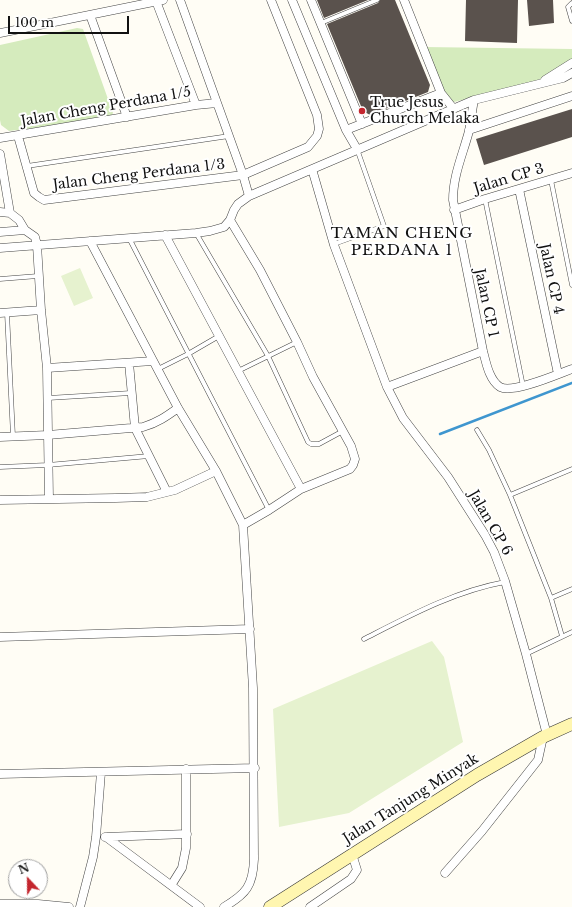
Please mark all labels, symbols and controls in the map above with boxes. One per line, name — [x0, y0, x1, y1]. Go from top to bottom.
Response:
scale bar — [10, 8, 131, 34]
text: 100 m — [15, 15, 54, 30]
street label: Jalan Cheng Perdana 1/5 — [20, 84, 192, 130]
place label: True Jesus Church Melaka — [370, 95, 480, 128]
marker: True Jesus Church Melaka — [357, 106, 367, 116]
street label: Jalan Cheng Perdana 1/3 — [52, 156, 226, 194]
street label: Jalan CP 3 — [472, 160, 546, 198]
district label: TAMAN CHENG PERDANA 1 — [331, 225, 473, 260]
street label: Jalan CP 4 — [535, 242, 567, 316]
street label: Jalan CP 1 — [471, 267, 501, 339]
street label: Jalan CP 6 — [465, 487, 515, 559]
street label: Jalan Tanjung Minyak — [340, 750, 482, 848]
north arrow — [8, 859, 48, 899]
text: N — [16, 860, 31, 877]

